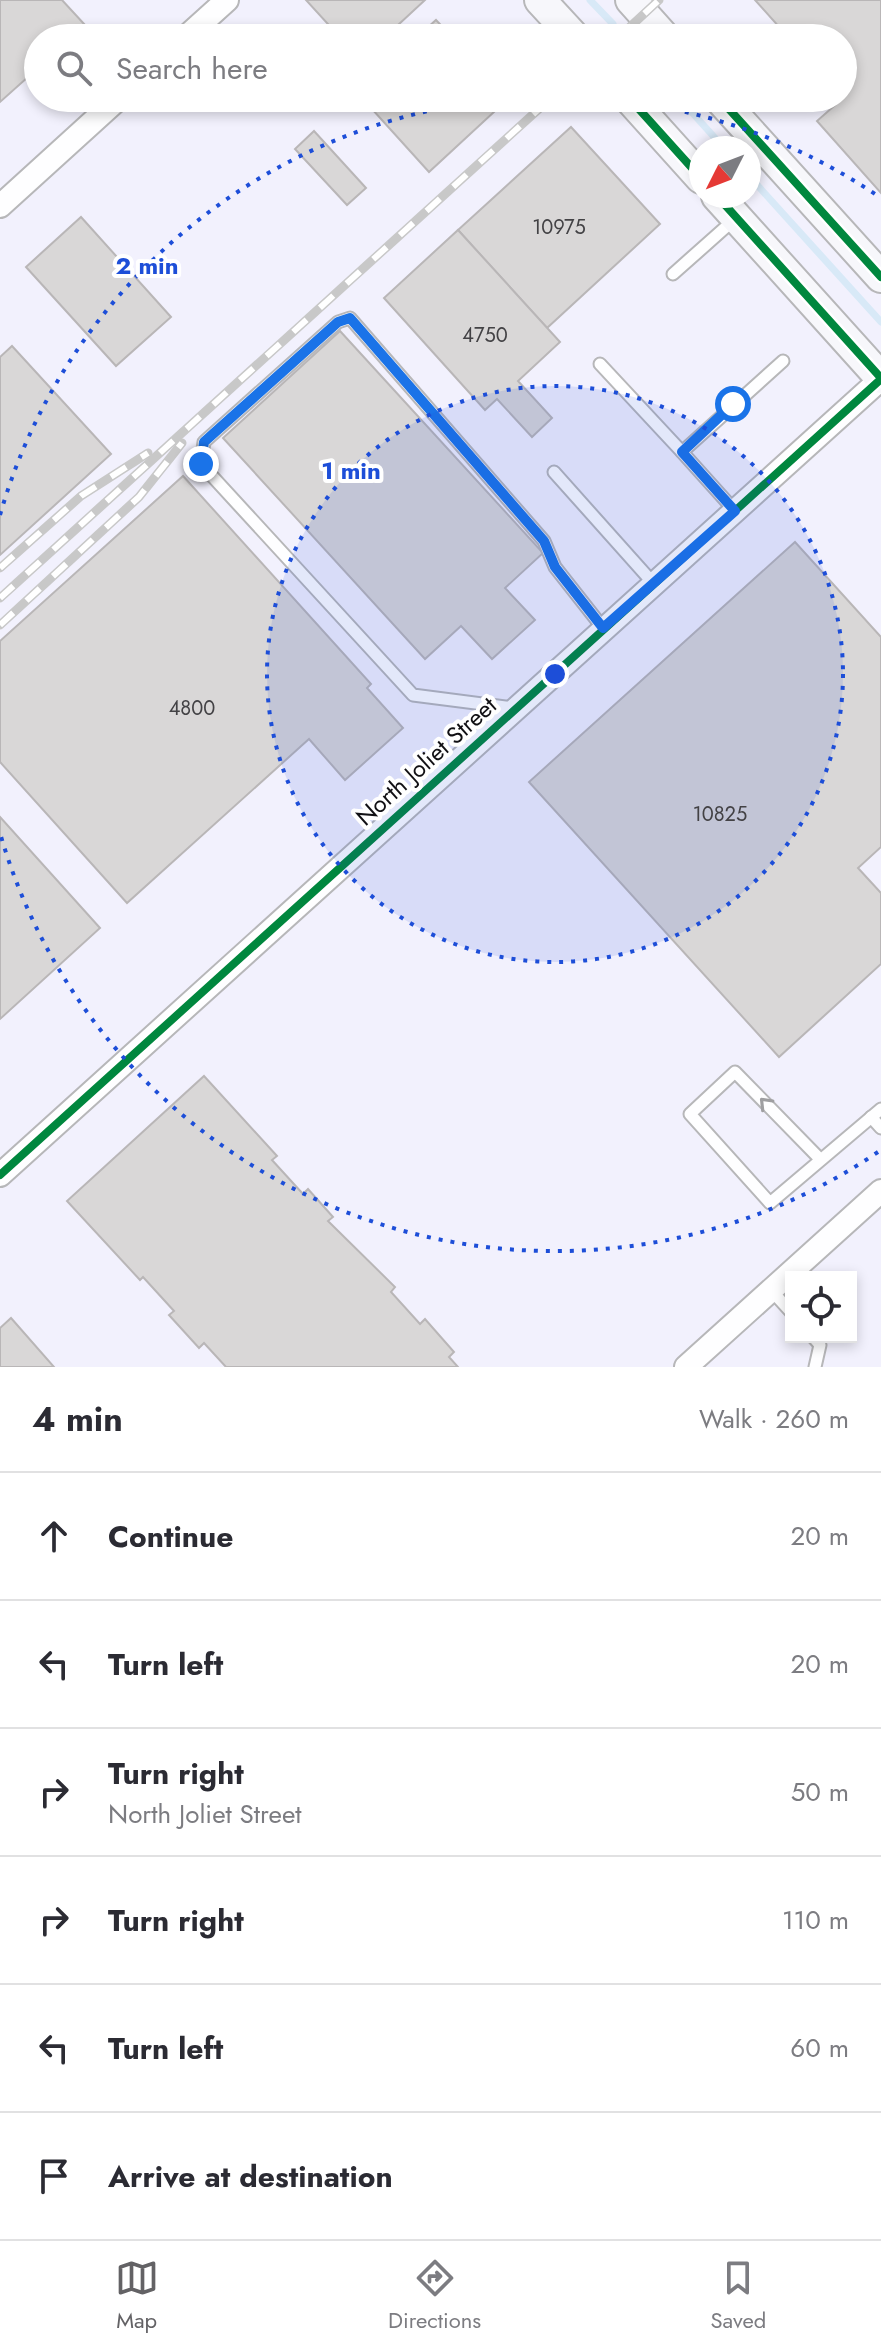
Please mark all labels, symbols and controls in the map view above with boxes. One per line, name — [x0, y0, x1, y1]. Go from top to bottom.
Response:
search box — [24, 24, 857, 112]
icon: search — [52, 46, 96, 90]
text: Search here — [116, 47, 268, 90]
north arrow — [689, 136, 761, 208]
house number: 10975 — [532, 213, 586, 242]
text: 2 min — [115, 248, 179, 283]
house number: 4750 — [462, 321, 508, 350]
route start — [715, 386, 751, 422]
route end — [183, 446, 219, 482]
text: 1 min — [321, 453, 381, 488]
centre of rings — [541, 660, 569, 688]
street label: North Joliet Street — [348, 688, 504, 834]
house number: 4800 — [169, 694, 215, 723]
house number: 10825 — [693, 800, 747, 829]
one-way arrow — [760, 1098, 774, 1112]
map controls — [785, 1271, 857, 1343]
button: locate — [785, 1271, 857, 1343]
text: 4 min — [32, 1395, 123, 1444]
text: Walk · 260 m — [699, 1400, 849, 1438]
icon: ahead — [32, 1514, 76, 1558]
text: Continue — [108, 1515, 234, 1558]
text: 20 m — [791, 1517, 849, 1555]
icon: left — [32, 1642, 76, 1686]
text: Turn left — [108, 1643, 223, 1686]
text: 20 m — [791, 1645, 849, 1683]
text: Turn right — [108, 1752, 244, 1795]
icon: right — [32, 1770, 76, 1814]
text: 50 m — [791, 1773, 849, 1811]
text: North Joliet Street — [108, 1795, 302, 1833]
icon: right — [32, 1898, 76, 1942]
text: Turn right — [108, 1899, 244, 1942]
text: 110 m — [782, 1901, 849, 1939]
icon: left — [32, 2026, 76, 2070]
text: Turn left — [108, 2027, 223, 2070]
text: 60 m — [790, 2029, 849, 2067]
icon: arrive — [32, 2154, 76, 2198]
text: Arrive at destination — [108, 2155, 393, 2198]
tab: Map — [115, 2256, 159, 2336]
tab: Directions — [388, 2256, 481, 2336]
tab: Saved — [711, 2256, 766, 2336]

